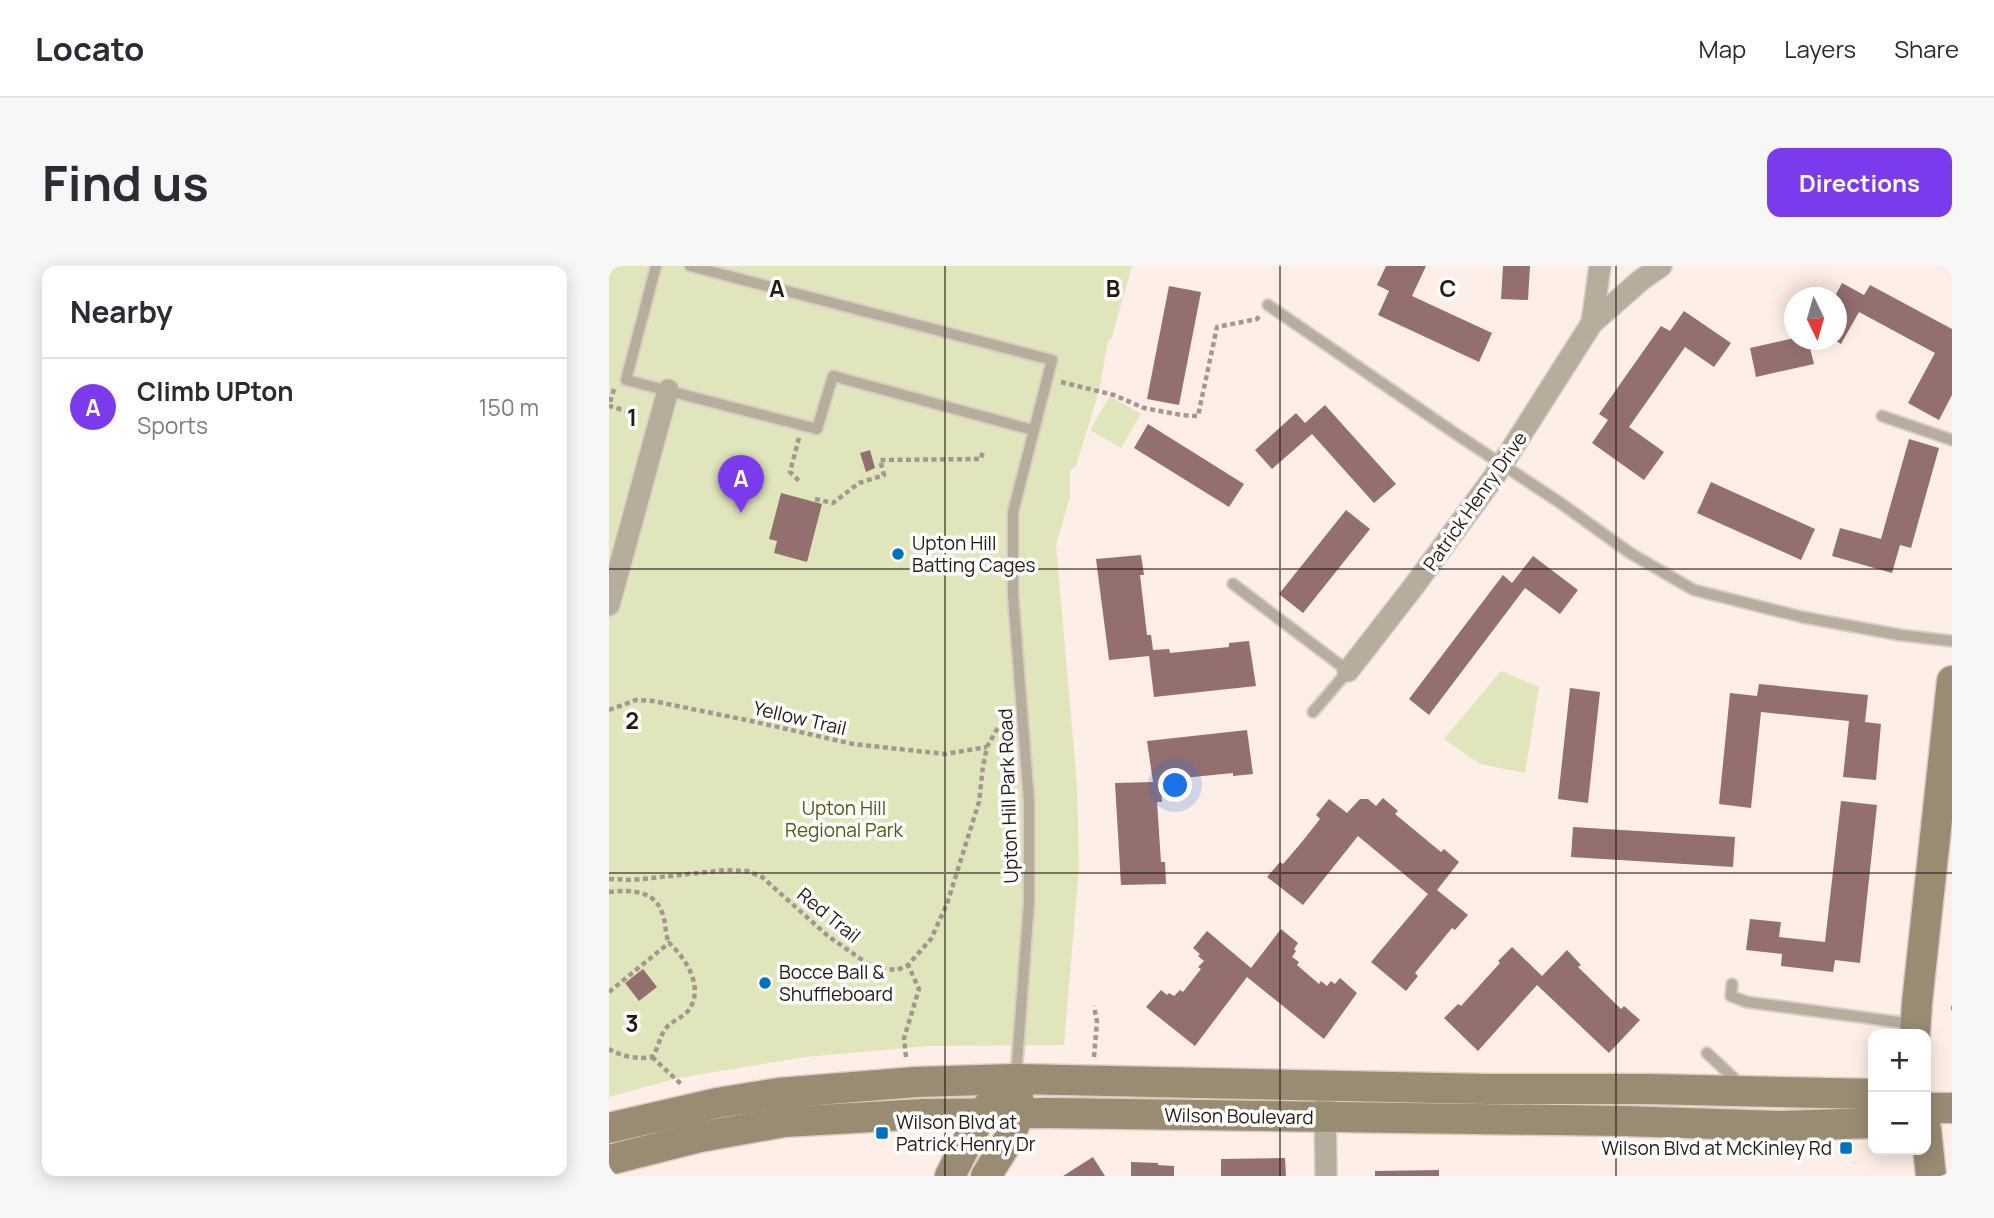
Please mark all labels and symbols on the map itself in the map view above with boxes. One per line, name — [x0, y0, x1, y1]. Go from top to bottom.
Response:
text: A — [769, 272, 785, 304]
text: B — [1106, 272, 1120, 304]
text: C — [1440, 272, 1457, 304]
north arrow — [1784, 287, 1847, 350]
text: 1 — [627, 401, 637, 433]
street label: Patrick Henry Drive — [1417, 426, 1533, 576]
pin: A — [718, 455, 764, 513]
place label: Upton Hill Batting Cages — [912, 530, 1036, 578]
marker: Upton Hill Batting Cages — [890, 546, 906, 562]
street label: Yellow Trail — [751, 695, 849, 741]
text: 2 — [625, 704, 639, 736]
street label: Upton Hill Park Road — [992, 708, 1024, 884]
your location — [1158, 768, 1192, 802]
park label: Upton Hill Regional Park — [785, 795, 904, 843]
street label: Red Trail — [792, 881, 866, 949]
place label: Bocce Ball & Shuffleboard — [779, 959, 893, 1007]
marker: Bocce Ball & Shuffleboard — [757, 975, 773, 991]
text: 3 — [625, 1007, 639, 1039]
street label: Wilson Boulevard — [1164, 1102, 1314, 1130]
place label: Wilson Blvd at Patrick Henry Dr — [896, 1109, 1036, 1157]
marker: Wilson Blvd at Patrick Henry Dr — [874, 1125, 890, 1141]
place label: Wilson Blvd at McKinley Rd — [1601, 1135, 1832, 1161]
marker: Wilson Blvd at McKinley Rd — [1838, 1140, 1854, 1156]

